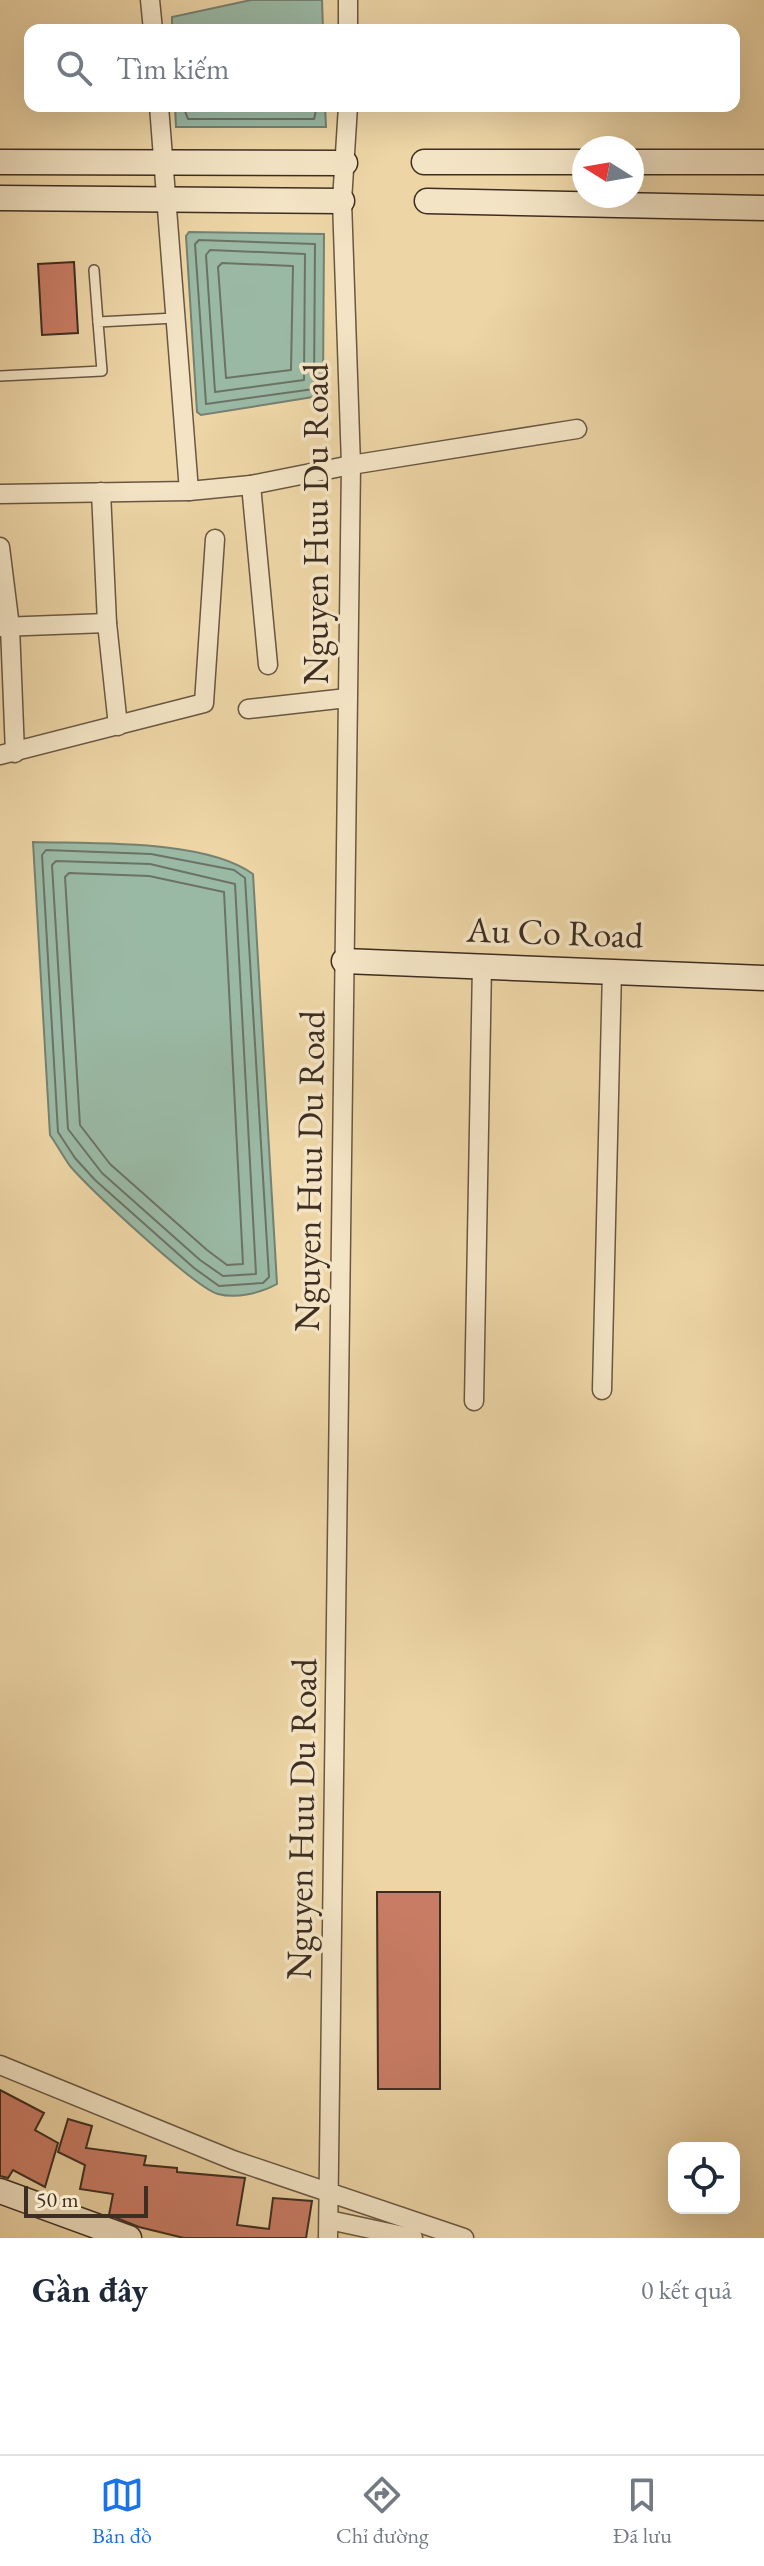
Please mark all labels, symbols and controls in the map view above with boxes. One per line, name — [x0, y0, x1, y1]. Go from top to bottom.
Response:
search box — [24, 24, 740, 112]
icon: search — [52, 46, 96, 90]
text: Tìm kiếm — [116, 49, 229, 88]
north arrow — [572, 136, 644, 208]
street label: Nguyen Huu Du Road — [292, 363, 339, 685]
street label: Au Co Road — [465, 905, 645, 959]
street label: Nguyen Huu Du Road — [283, 1009, 335, 1332]
street label: Nguyen Huu Du Road — [275, 1657, 327, 1980]
map controls — [668, 2142, 740, 2214]
button: locate — [668, 2142, 740, 2214]
scale bar — [24, 2182, 148, 2218]
text: 50 m — [36, 2185, 79, 2214]
text: Gần đây — [32, 2268, 148, 2312]
text: 0 kết quả — [641, 2273, 732, 2307]
tab: Bản đồ — [92, 2473, 152, 2550]
tab: Chỉ đường — [336, 2473, 429, 2550]
tab: Đã lưu — [613, 2473, 672, 2550]

